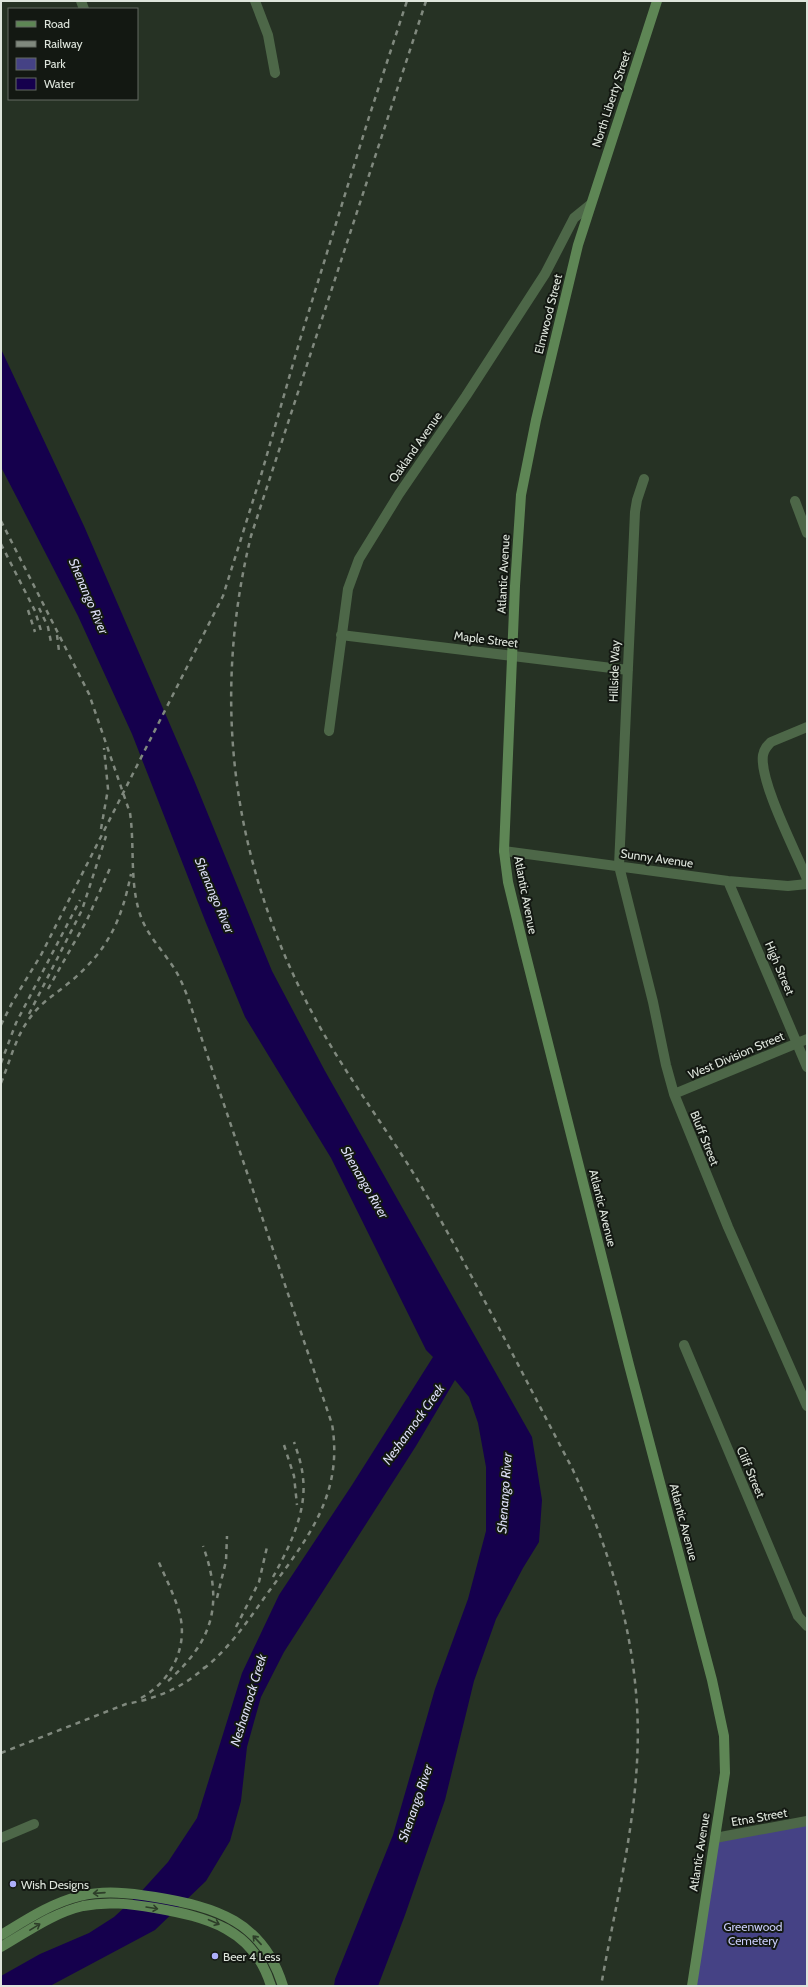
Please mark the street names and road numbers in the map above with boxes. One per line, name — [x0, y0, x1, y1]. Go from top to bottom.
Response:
street label: North Liberty Street — [588, 49, 634, 149]
street label: Elmwood Street — [531, 272, 565, 356]
street label: Oakland Avenue — [385, 409, 445, 485]
street label: Atlantic Avenue — [493, 534, 513, 614]
street label: Maple Street — [453, 628, 519, 650]
street label: Hillside Way — [605, 640, 623, 702]
street label: Sunny Avenue — [620, 845, 694, 871]
street label: Atlantic Avenue — [511, 855, 541, 935]
street label: High Street — [762, 939, 798, 997]
street label: West Division Street — [686, 1028, 786, 1082]
street label: Bluff Street — [687, 1108, 723, 1168]
street label: Atlantic Avenue — [586, 1168, 620, 1248]
street label: Cliff Street — [733, 1444, 769, 1500]
street label: Atlantic Avenue — [667, 1482, 701, 1562]
street label: Etna Street — [730, 1805, 788, 1829]
street label: Atlantic Avenue — [685, 1812, 713, 1892]

